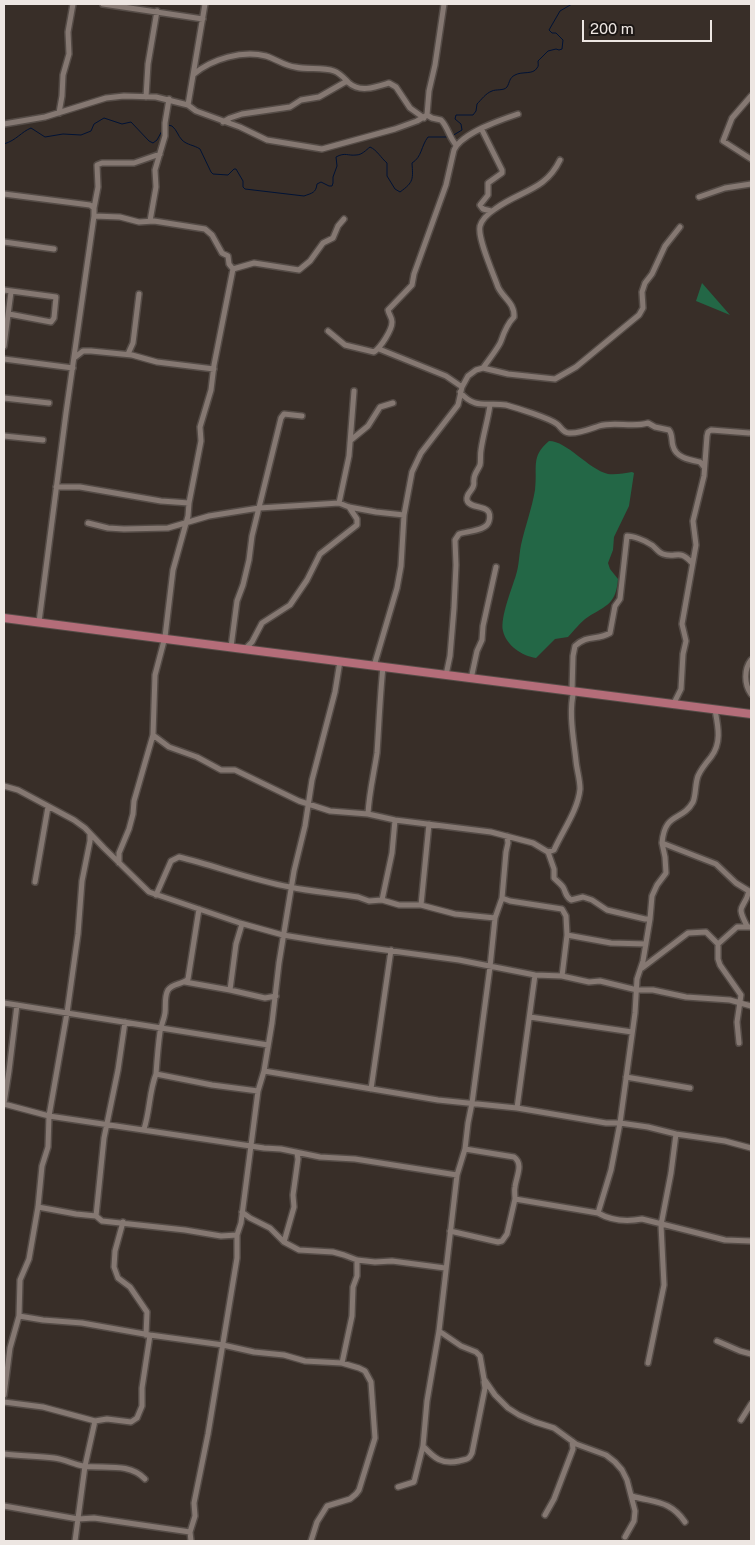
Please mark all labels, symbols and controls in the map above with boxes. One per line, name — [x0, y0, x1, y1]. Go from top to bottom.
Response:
scale bar — [585, 10, 715, 42]
text: 200 m — [590, 20, 634, 37]

